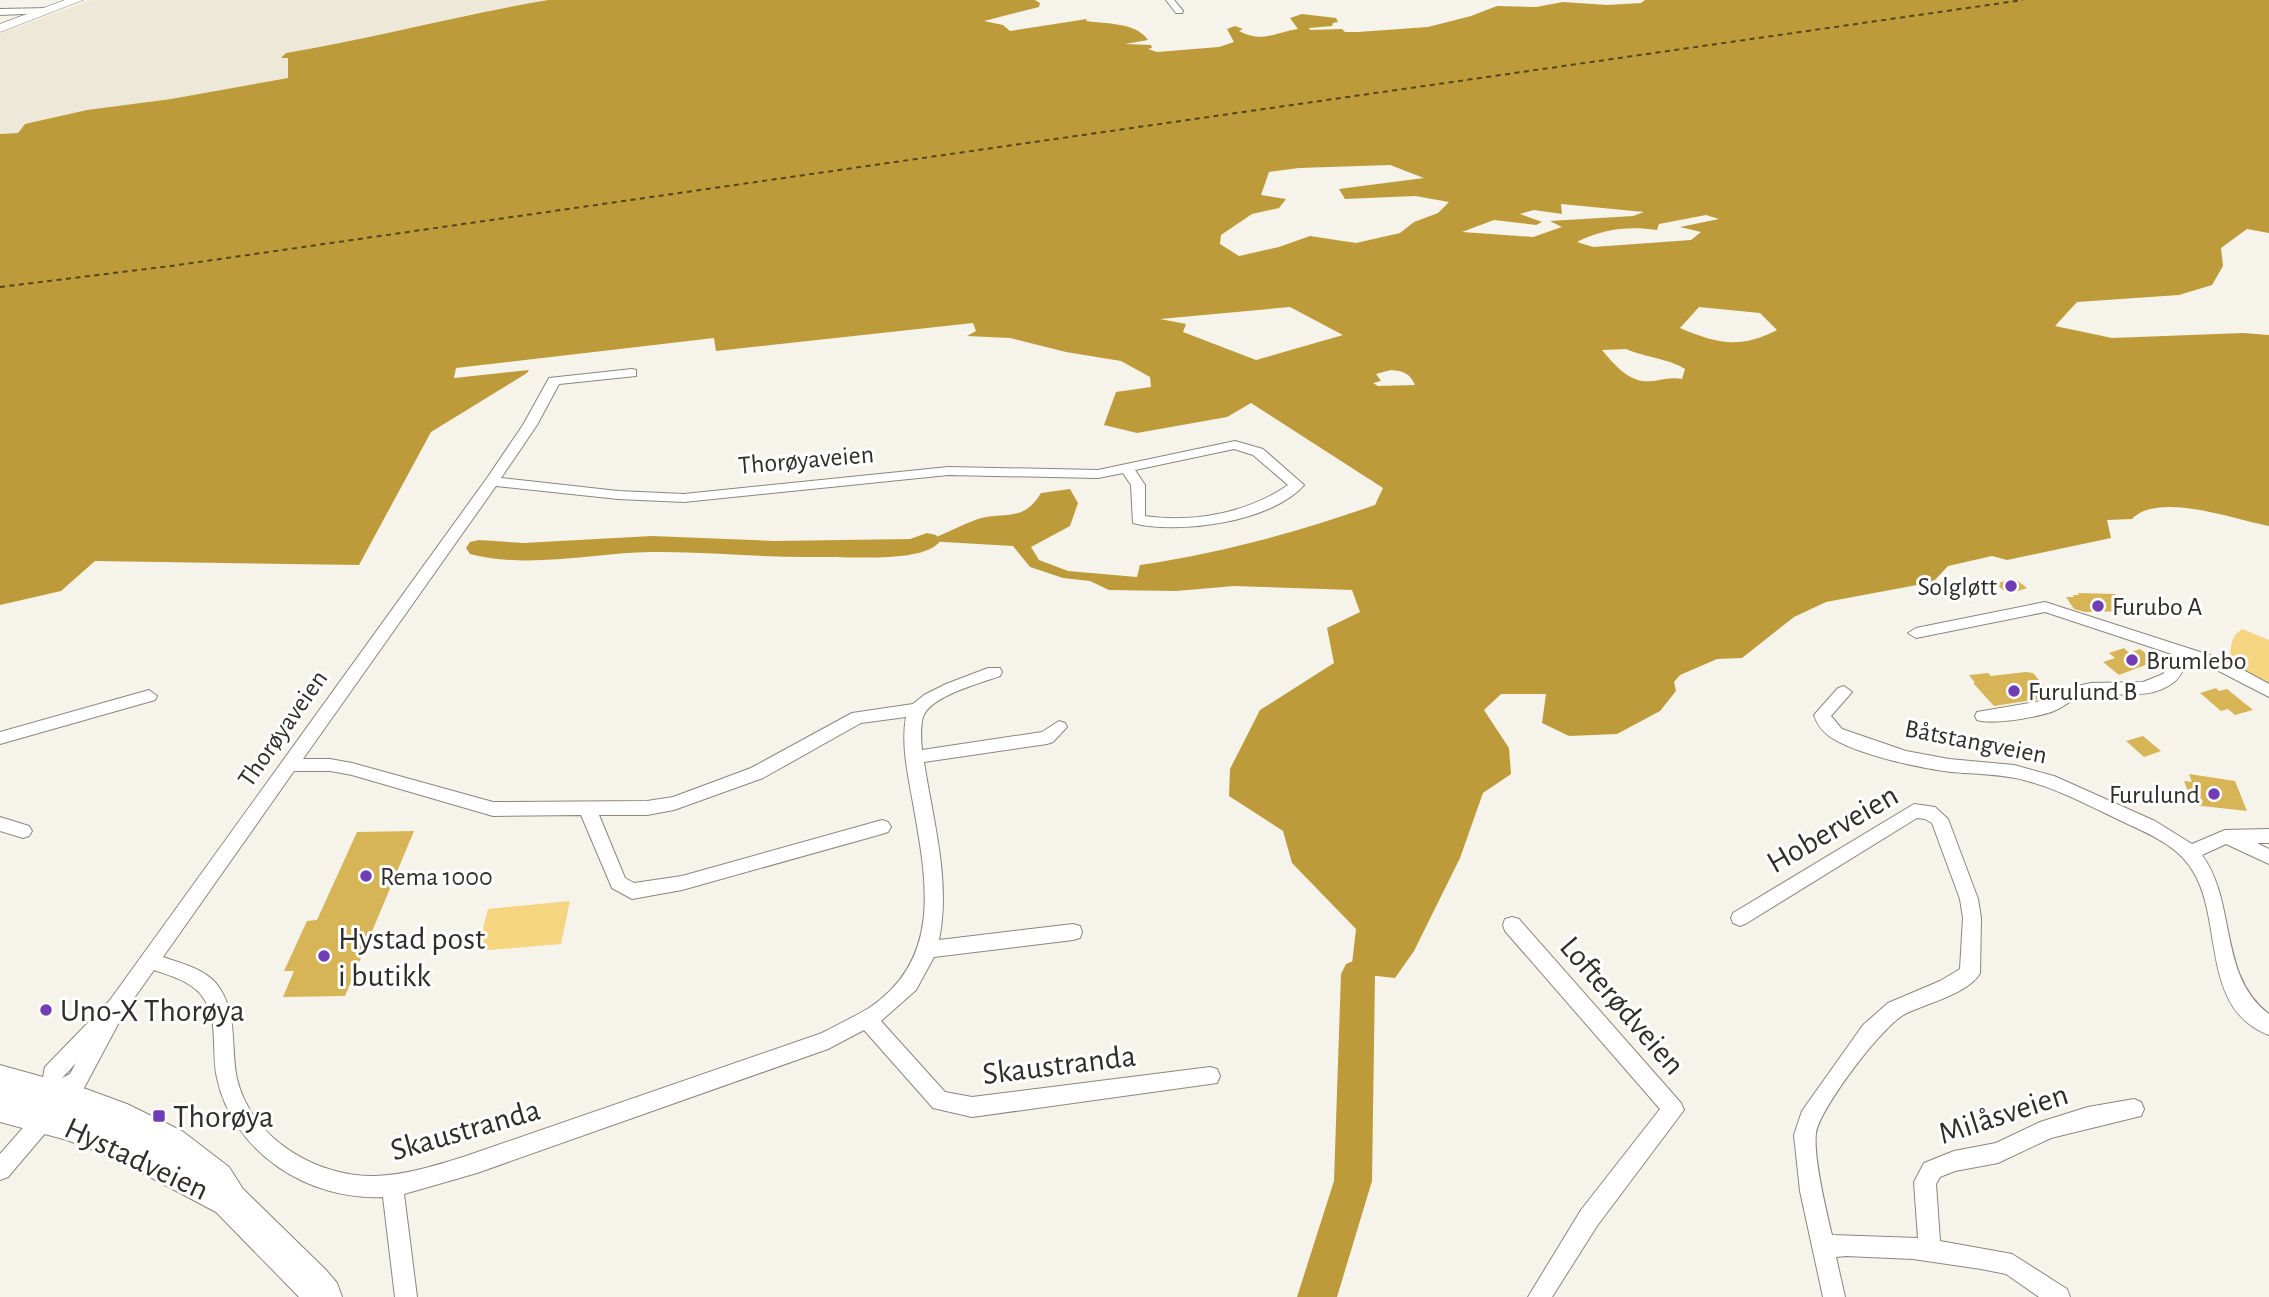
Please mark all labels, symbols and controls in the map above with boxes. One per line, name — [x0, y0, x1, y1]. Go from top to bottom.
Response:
street label: Thorøyaveien — [737, 441, 875, 479]
place label: Solgløtt — [1918, 574, 1997, 600]
marker: Solgløtt — [2003, 578, 2019, 594]
place label: Furubo A — [2112, 594, 2202, 620]
marker: Furubo A — [2090, 598, 2106, 614]
place label: Brumlebo — [2146, 648, 2246, 674]
marker: Brumlebo — [2124, 652, 2140, 668]
street label: Thorøyaveien — [233, 665, 332, 792]
place label: Furulund B — [2028, 679, 2137, 705]
marker: Furulund B — [2006, 683, 2022, 699]
street label: Båtstangveien — [1902, 715, 2049, 769]
street label: Hoberveien — [1761, 779, 1904, 879]
place label: Furulund — [2109, 782, 2200, 808]
marker: Furulund — [2206, 786, 2222, 802]
place label: Rema 1000 — [380, 864, 493, 890]
marker: Rema 1000 — [358, 868, 374, 884]
place label: Hystad post i butikk — [338, 923, 485, 992]
street label: Lofterødveien — [1554, 930, 1691, 1081]
marker: Hystad post i butikk — [316, 948, 332, 964]
place label: Uno-X Thorøya — [60, 995, 245, 1027]
marker: Uno-X Thorøya — [38, 1002, 54, 1018]
street label: Skaustranda — [981, 1040, 1138, 1090]
street label: Milåsveien — [1934, 1078, 2072, 1150]
street label: Skaustranda — [387, 1093, 544, 1167]
place label: Thorøya — [173, 1101, 274, 1133]
marker: Thorøya — [151, 1108, 167, 1124]
street label: Hystadveien — [60, 1112, 213, 1206]

